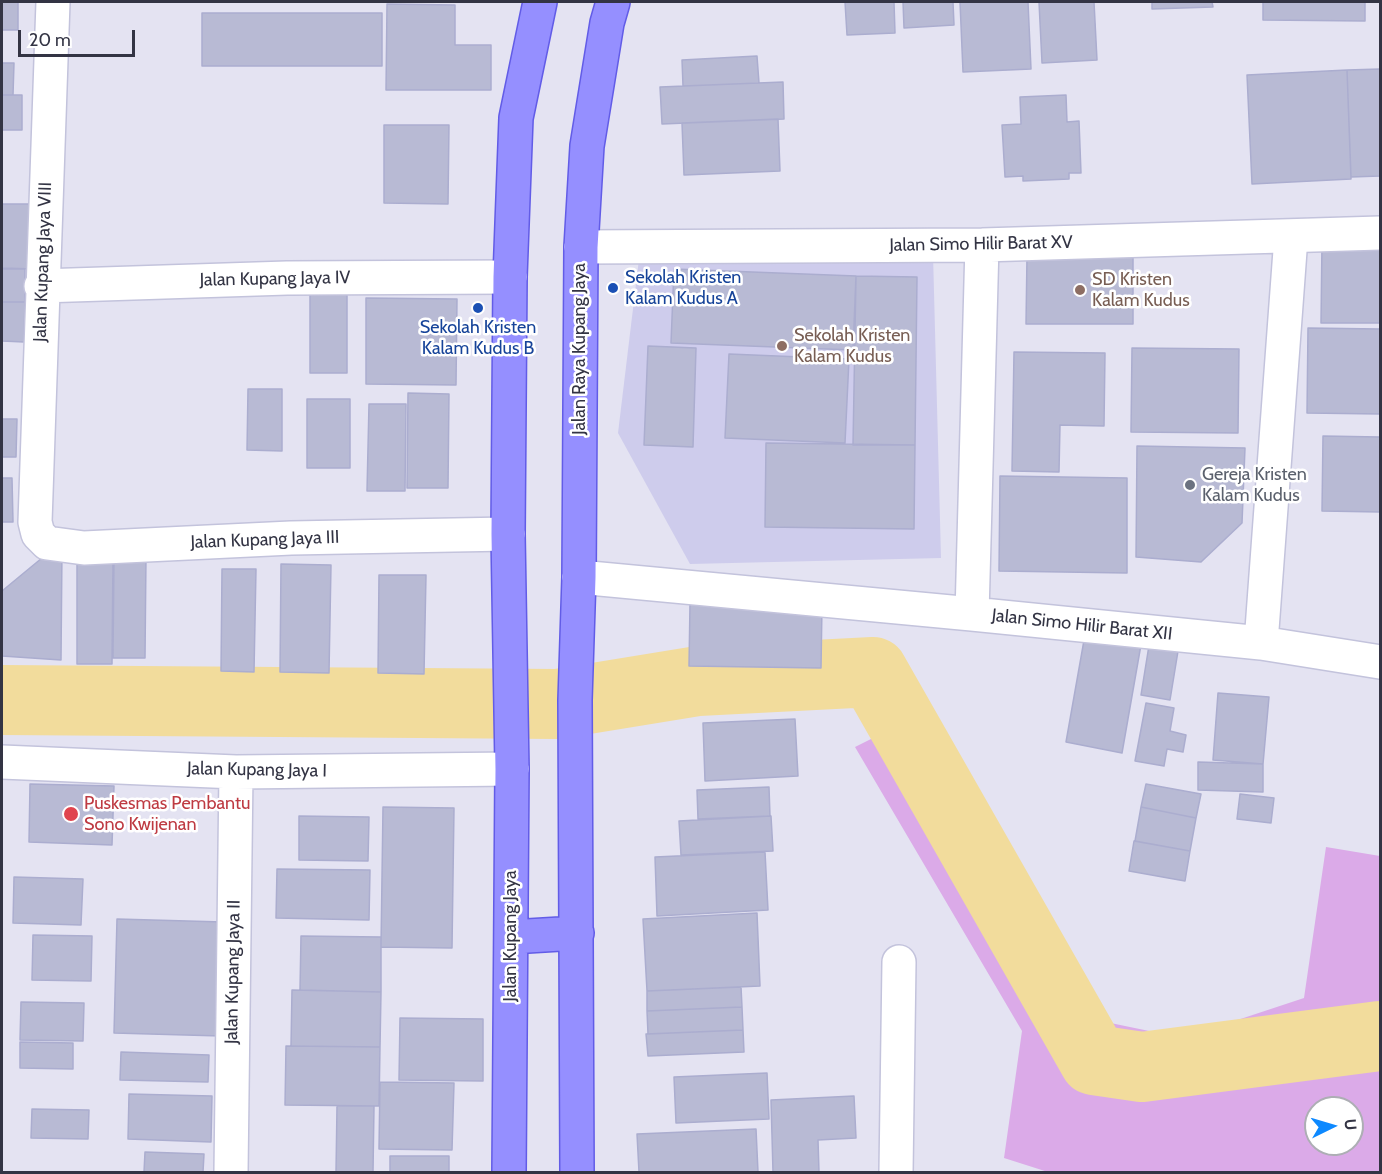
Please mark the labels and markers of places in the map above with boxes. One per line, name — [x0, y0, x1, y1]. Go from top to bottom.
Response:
place label: Sekolah Kristen Kalam Kudus A — [625, 267, 741, 310]
place label: SD Kristen Kalam Kudus — [1092, 269, 1190, 312]
marker: Sekolah Kristen Kalam Kudus A — [606, 281, 620, 295]
marker: SD Kristen Kalam Kudus — [1073, 283, 1087, 297]
marker: Sekolah Kristen Kalam Kudus B — [471, 301, 485, 315]
place label: Sekolah Kristen Kalam Kudus B — [420, 317, 536, 360]
place label: Sekolah Kristen Kalam Kudus — [794, 325, 910, 368]
marker: Sekolah Kristen Kalam Kudus — [775, 339, 789, 353]
place label: Gereja Kristen Kalam Kudus — [1202, 464, 1307, 506]
marker: Gereja Kristen Kalam Kudus — [1183, 478, 1197, 492]
place label: Puskesmas Pembantu Sono Kwijenan — [84, 793, 250, 836]
marker: Puskesmas Pembantu Sono Kwijenan — [62, 805, 80, 823]

